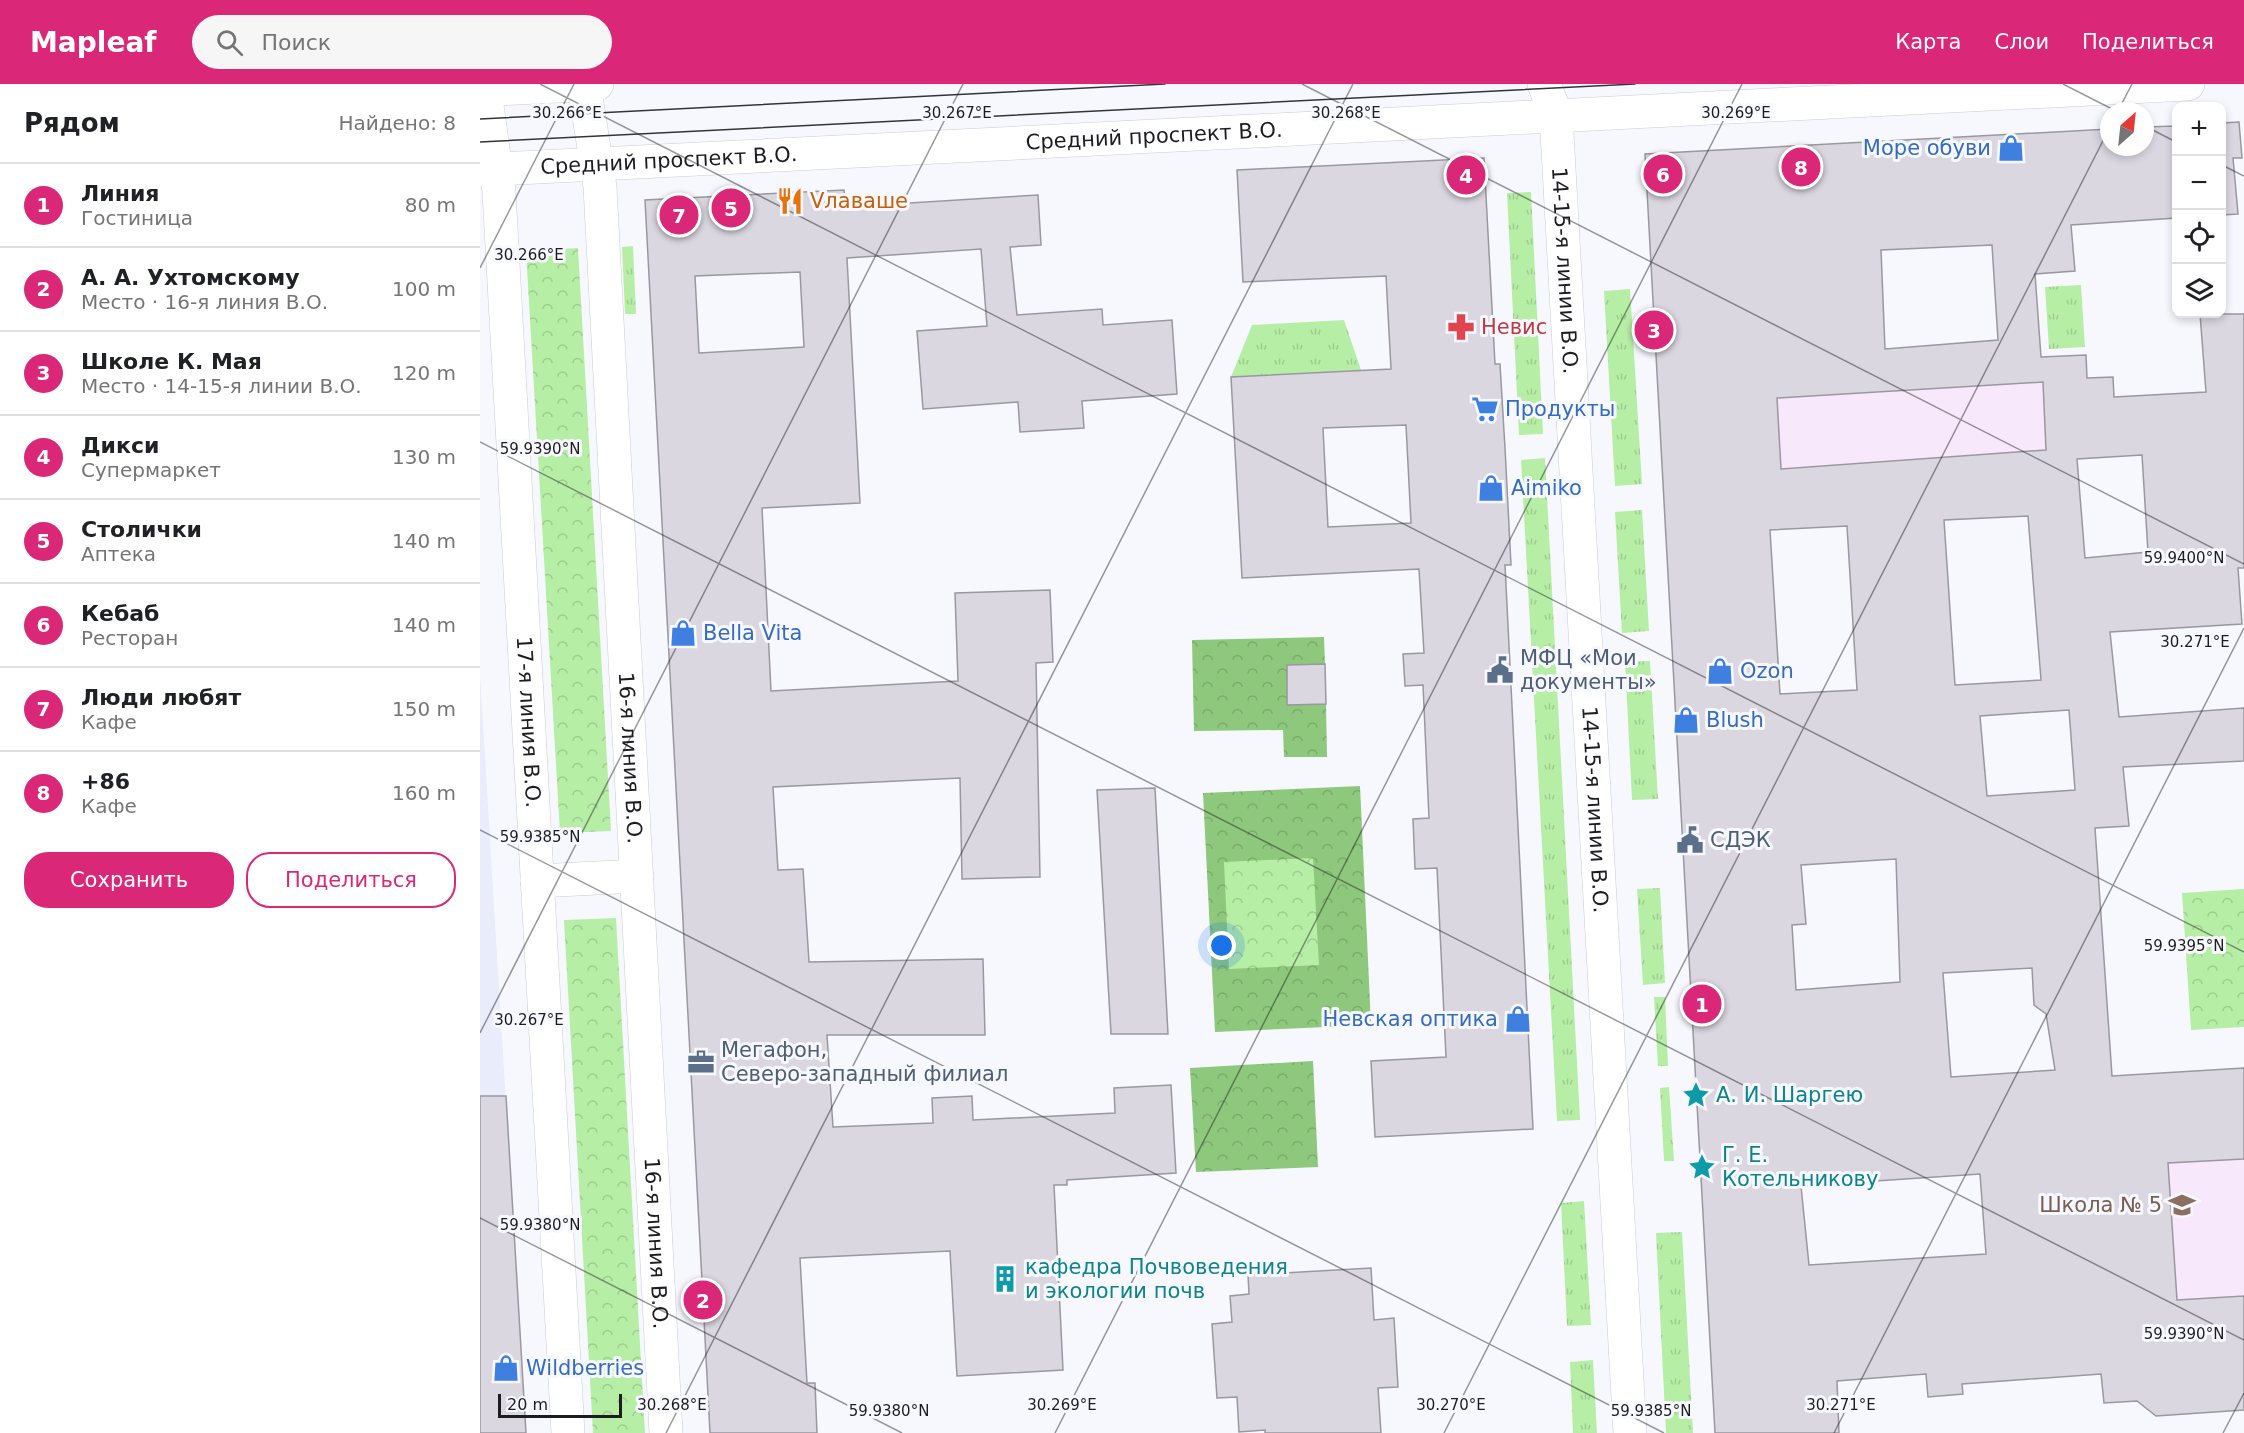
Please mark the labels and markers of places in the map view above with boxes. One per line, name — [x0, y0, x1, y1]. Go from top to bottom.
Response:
shop icon: Море обуви — [1996, 133, 2026, 163]
place label: Море обуви — [1863, 136, 1991, 160]
pin: 8 — [1782, 144, 1820, 190]
pin: 4 — [1446, 152, 1486, 197]
pin: 6 — [1644, 152, 1682, 196]
pin: 5 — [712, 186, 750, 230]
restaurant icon: Vлаваше — [775, 186, 805, 216]
place label: Vлаваше — [810, 189, 908, 213]
pin: 7 — [660, 192, 698, 238]
pin: 3 — [1634, 308, 1674, 352]
pharmacy icon: Невис — [1446, 312, 1476, 342]
place label: Невис — [1481, 315, 1547, 339]
supermarket icon: Продукты — [1470, 394, 1500, 424]
place label: Продукты — [1505, 397, 1615, 421]
shop icon: Aimiko — [1476, 473, 1506, 503]
place label: Aimiko — [1511, 476, 1582, 500]
shop icon: Bella Vita — [668, 618, 698, 648]
place label: Bella Vita — [703, 621, 802, 645]
place label: МФЦ «Мои документы» — [1520, 646, 1657, 694]
public building icon: МФЦ «Мои документы» — [1485, 655, 1515, 685]
shop icon: Ozon — [1705, 656, 1735, 686]
place label: Ozon — [1740, 659, 1794, 683]
shop icon: Blush — [1671, 705, 1701, 735]
place label: Blush — [1706, 708, 1764, 732]
public building icon: СДЭК — [1675, 825, 1705, 855]
place label: СДЭК — [1710, 828, 1771, 852]
pin: 1 — [1682, 982, 1722, 1026]
shop icon: Невская оптика — [1503, 1004, 1533, 1034]
place label: Невская оптика — [1322, 1007, 1498, 1031]
place label: Мегафон, Северо-западный филиал — [721, 1038, 1008, 1086]
office icon: Мегафон, Северо-западный филиал — [686, 1047, 716, 1077]
place icon: А. И. Шаргею — [1681, 1080, 1711, 1110]
place label: А. И. Шаргею — [1716, 1083, 1863, 1107]
place label: Г. Е. Котельникову — [1722, 1143, 1878, 1191]
place icon: Г. Е. Котельникову — [1687, 1152, 1717, 1182]
school or university icon: Школа № 5 — [2167, 1190, 2197, 1220]
place label: Школа № 5 — [2039, 1193, 2162, 1217]
place label: кафедра Почвоведения и экологии почв — [1025, 1255, 1288, 1303]
building icon: кафедра Почвоведения и экологии почв — [990, 1264, 1020, 1294]
pin: 2 — [684, 1278, 722, 1322]
shop icon: Wildberries — [491, 1353, 521, 1383]
place label: Wildberries — [526, 1356, 644, 1380]

